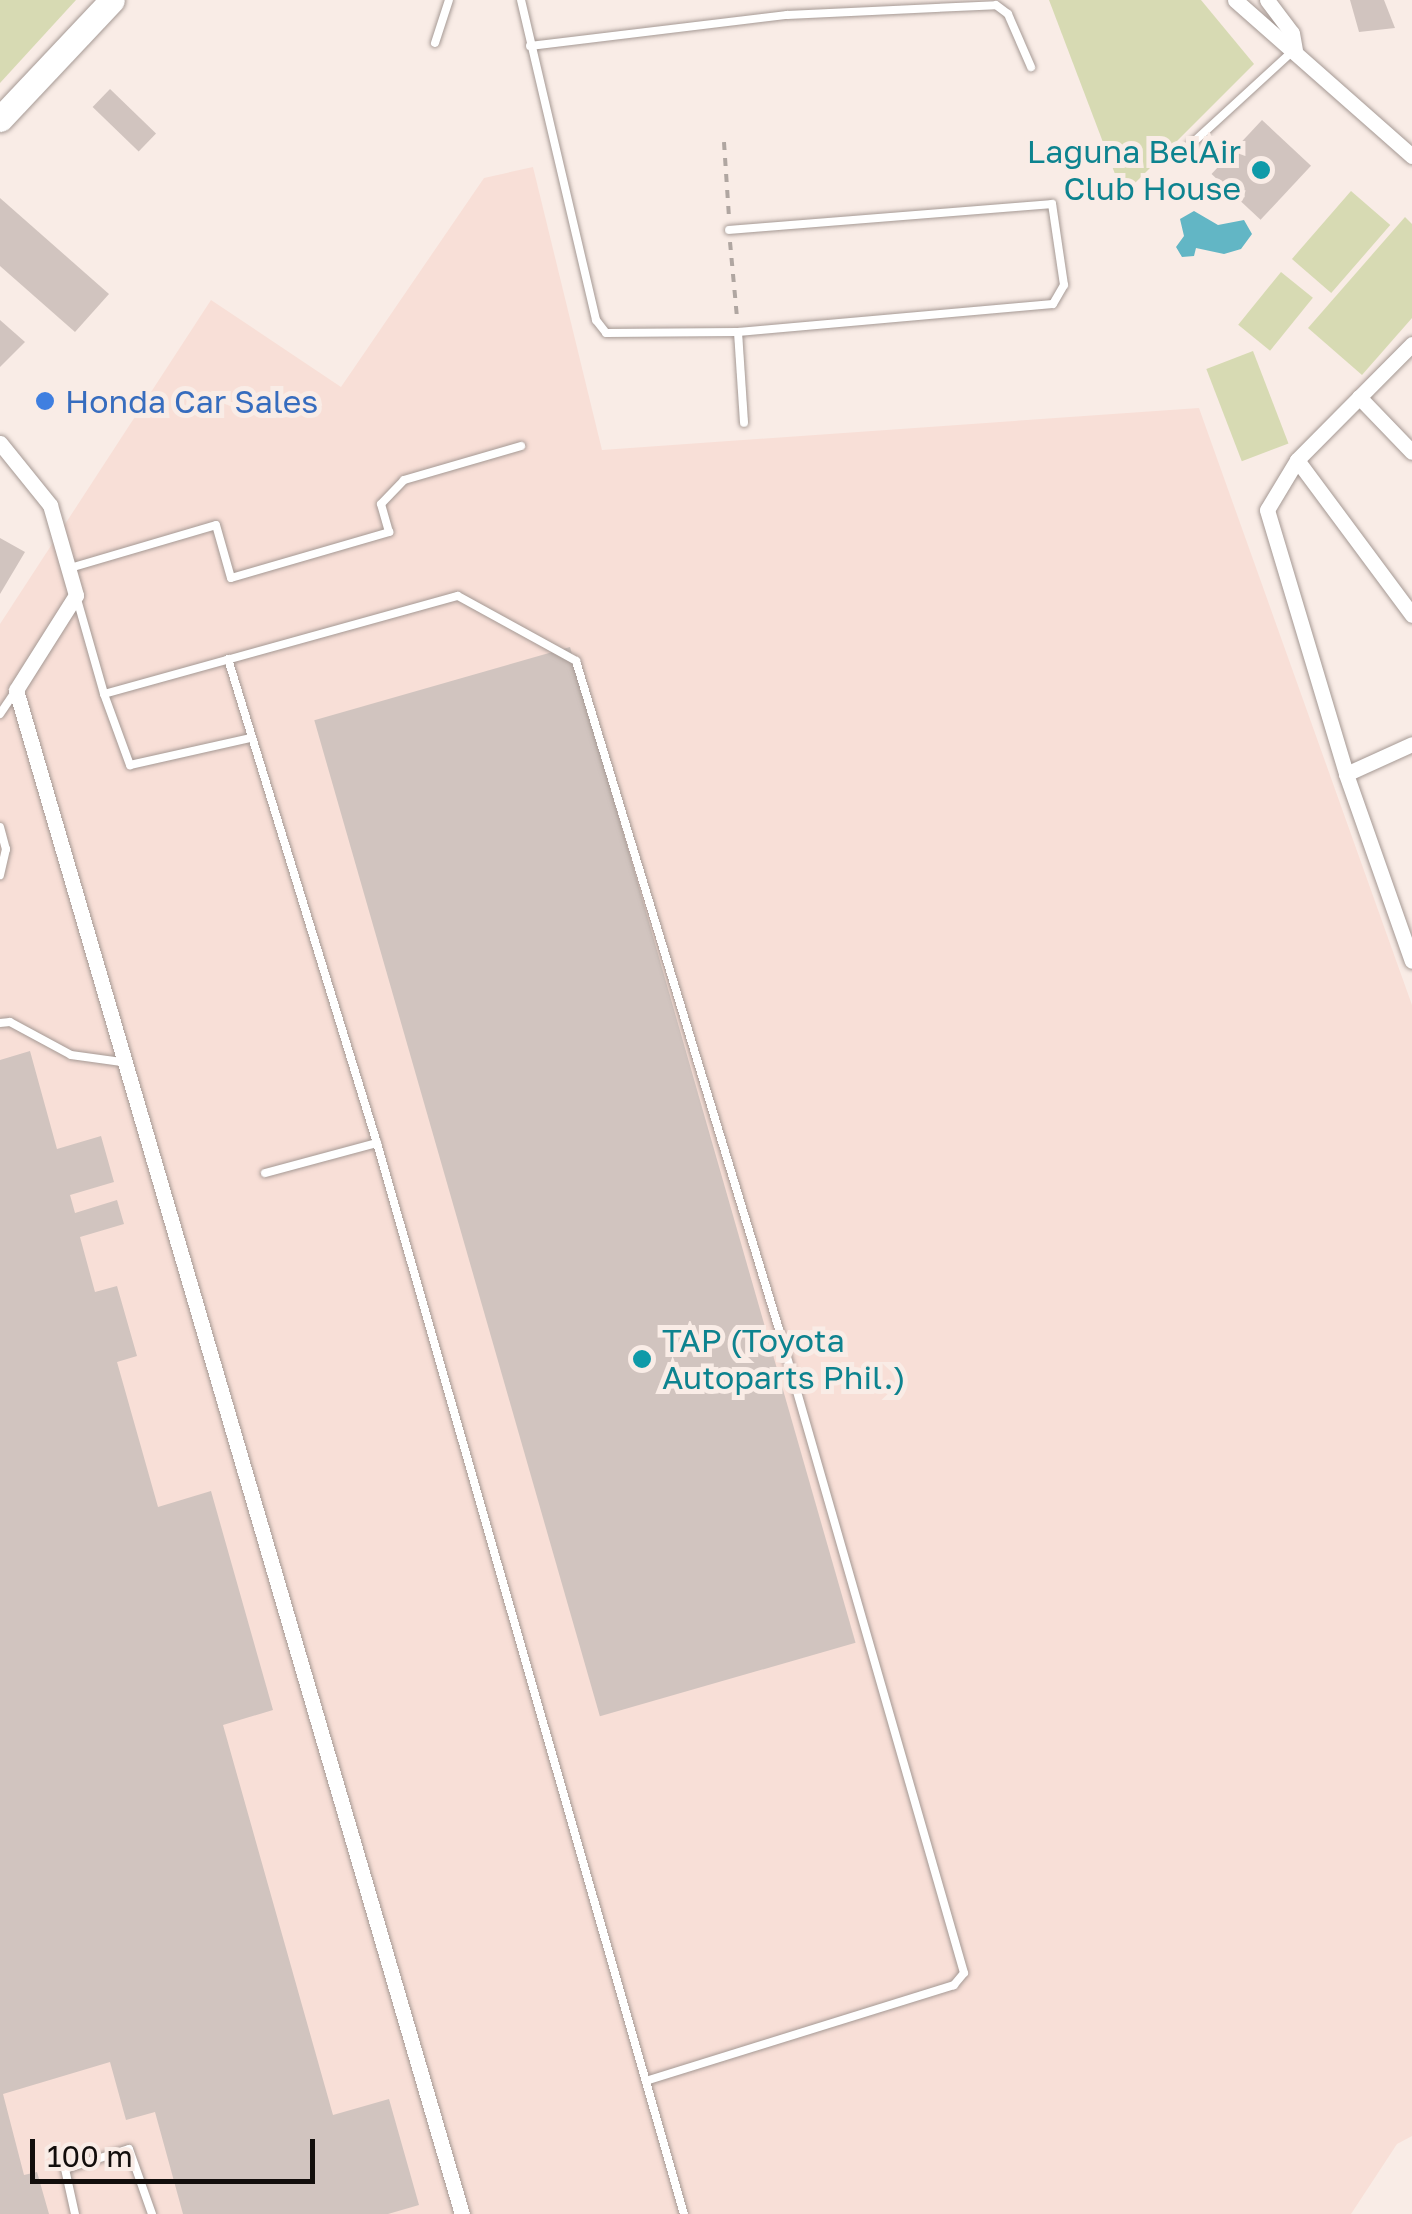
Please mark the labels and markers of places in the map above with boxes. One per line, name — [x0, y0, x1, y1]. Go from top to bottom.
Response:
place label: Laguna BelAir Club House — [1027, 133, 1241, 208]
marker: Laguna BelAir Club House — [1250, 159, 1272, 181]
place label: Honda Car Sales — [65, 382, 318, 420]
marker: Honda Car Sales — [34, 390, 56, 412]
place label: TAP (Toyota Autoparts Phil.) — [662, 1322, 906, 1397]
marker: TAP (Toyota Autoparts Phil.) — [631, 1348, 653, 1370]

